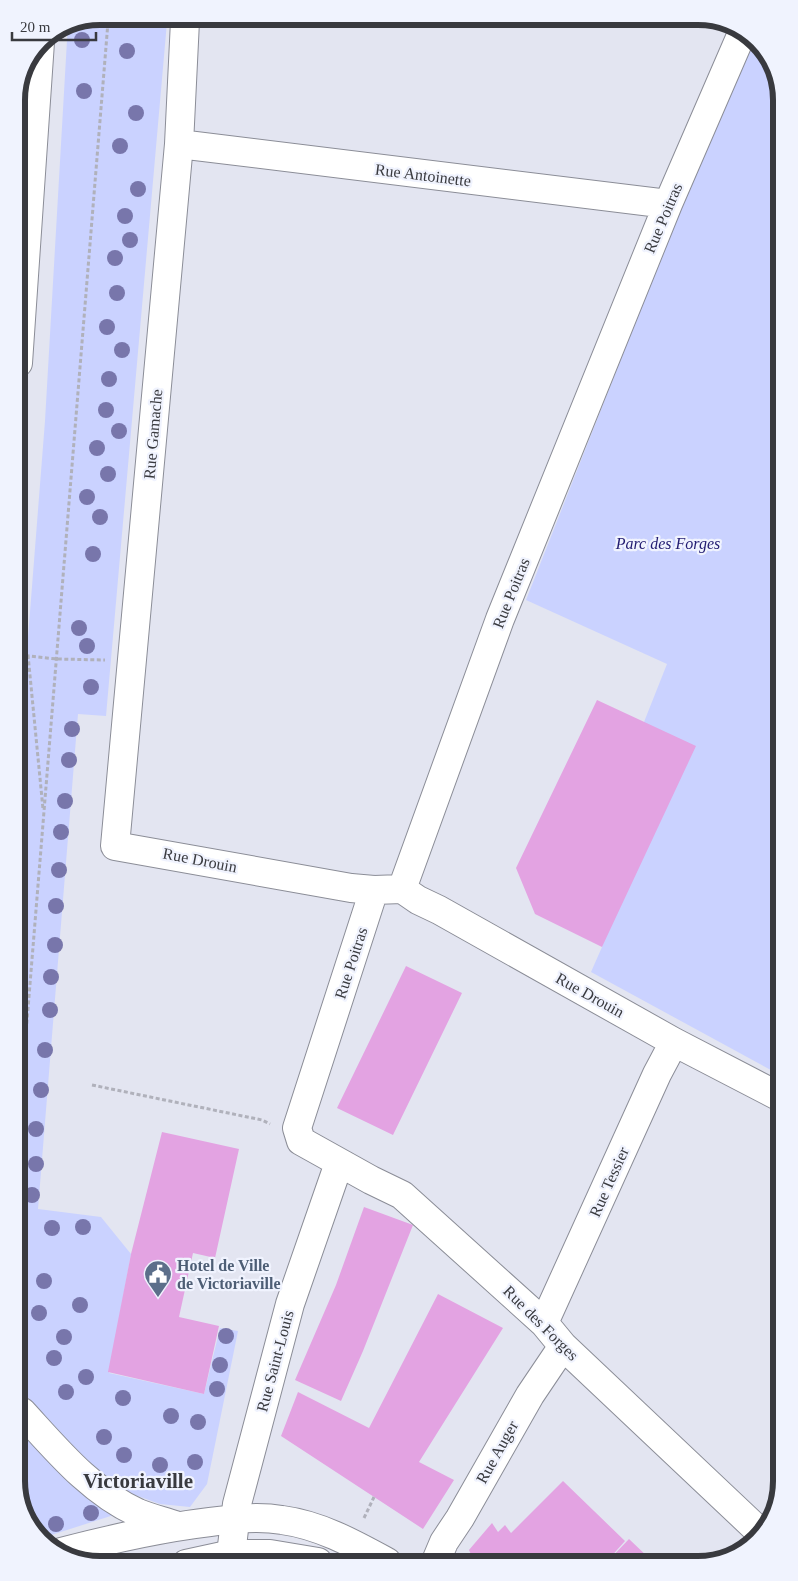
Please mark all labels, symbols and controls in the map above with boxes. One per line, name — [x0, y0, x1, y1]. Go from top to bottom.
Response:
scale bar — [12, 10, 96, 42]
text: 20 m — [20, 19, 51, 35]
street label: Rue Antoinette — [374, 161, 472, 189]
street label: Rue Poitras — [641, 181, 685, 255]
street label: Rue Gamache — [141, 388, 165, 480]
park label: Parc des Forges — [615, 535, 720, 553]
street label: Rue Poitras — [489, 555, 533, 631]
street label: Rue Drouin — [162, 844, 238, 876]
street label: Rue Poitras — [331, 925, 371, 1001]
street label: Rue Drouin — [553, 969, 627, 1021]
street label: Rue Tessier — [586, 1144, 632, 1220]
place label: Hotel de Ville de Victoriaville — [177, 1257, 281, 1292]
public building icon: Hotel de Ville de Victoriaville — [143, 1259, 173, 1298]
street label: Rue des Forges — [500, 1282, 582, 1364]
street label: Rue Saint-Louis — [253, 1308, 297, 1414]
street label: Rue Auger — [473, 1417, 522, 1487]
district label: Victoriaville — [83, 1469, 193, 1493]

